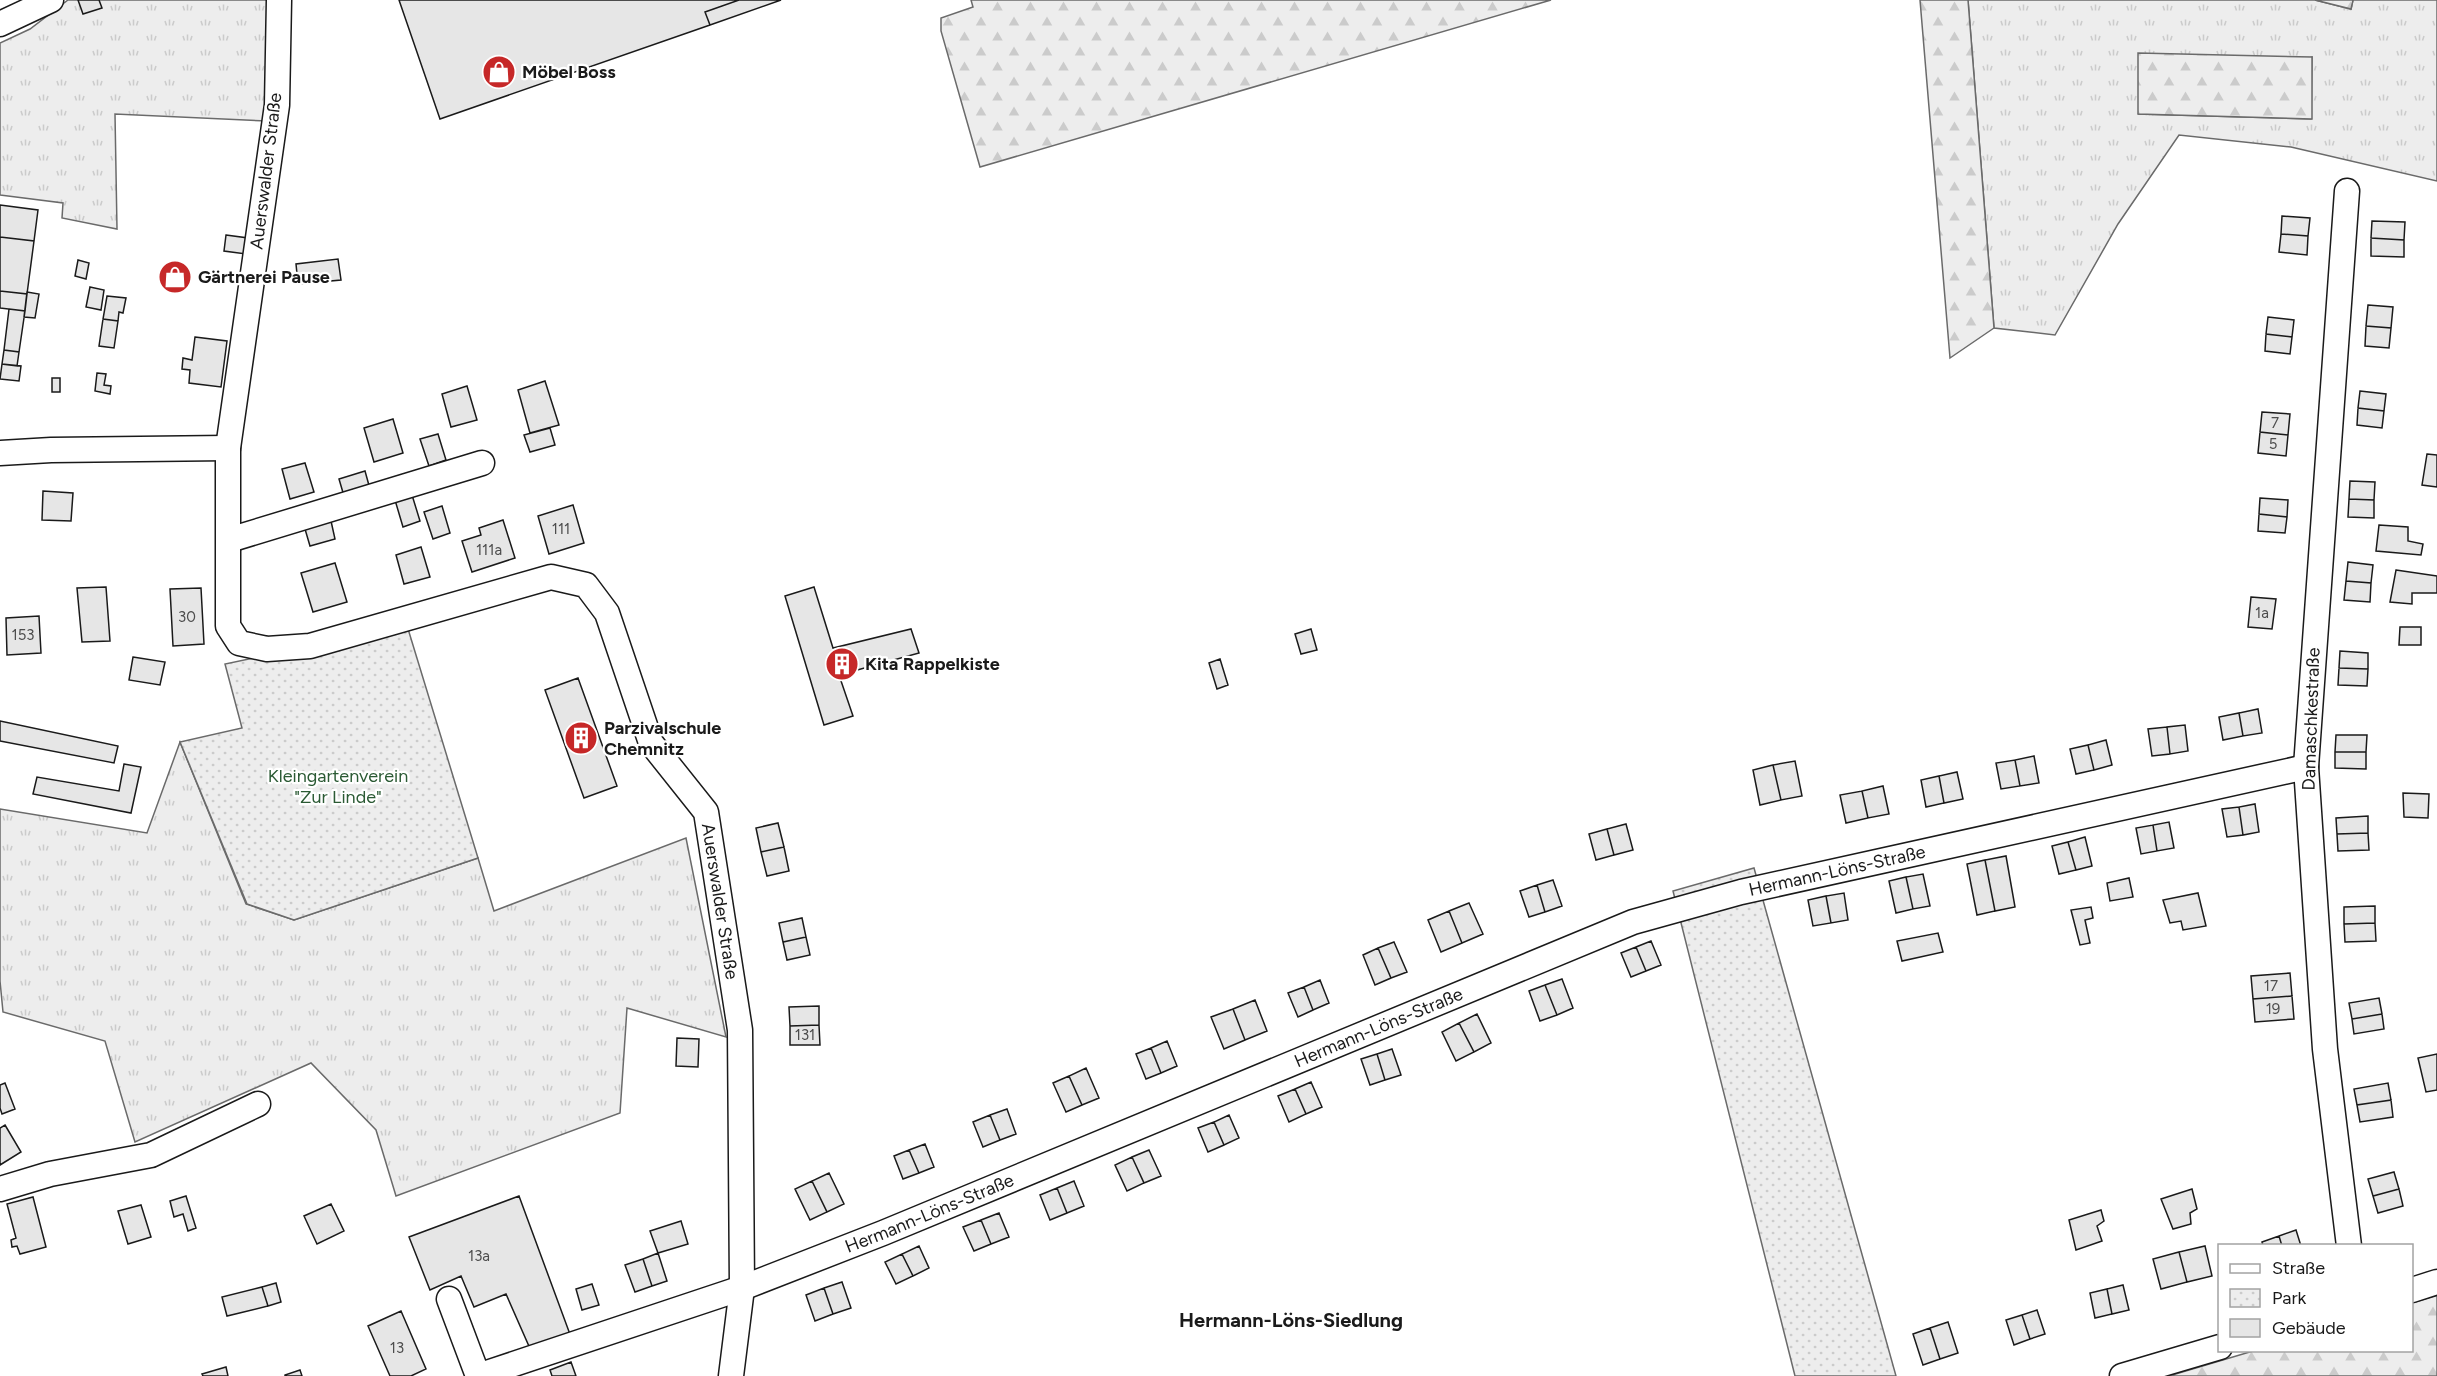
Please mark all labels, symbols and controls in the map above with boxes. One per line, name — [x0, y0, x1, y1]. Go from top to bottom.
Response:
shop icon: Möbel Boss — [481, 54, 517, 90]
place label: Möbel Boss — [522, 61, 616, 83]
street label: Auerswalder Straße — [245, 91, 287, 251]
shop icon: Gärtnerei Pause — [157, 259, 193, 295]
place label: Gärtnerei Pause — [198, 266, 330, 288]
house number: 7 — [2271, 414, 2279, 432]
house number: 5 — [2269, 435, 2277, 453]
house number: 111 — [552, 520, 570, 538]
house number: 111a — [476, 541, 502, 559]
house number: 1a — [2255, 604, 2269, 622]
house number: 30 — [178, 608, 196, 626]
house number: 153 — [12, 626, 34, 644]
building icon: Kita Rappelkiste — [824, 646, 860, 682]
street label: Damaschkestraße — [2298, 647, 2324, 791]
place label: Kita Rappelkiste — [865, 653, 1000, 675]
place label: Parzivalschule Chemnitz — [604, 717, 721, 760]
building icon: Parzivalschule Chemnitz — [563, 720, 599, 756]
park label: Kleingartenverein "Zur Linde" — [268, 765, 408, 808]
street label: Auerswalder Straße — [697, 822, 743, 981]
street label: Hermann-Löns-Straße — [1747, 840, 1928, 901]
house number: 17 — [2264, 977, 2278, 995]
street label: Hermann-Löns-Straße — [1291, 983, 1466, 1072]
house number: 19 — [2266, 1000, 2280, 1018]
house number: 131 — [795, 1026, 815, 1044]
street label: Hermann-Löns-Straße — [842, 1169, 1017, 1258]
legend — [2218, 1244, 2413, 1352]
house number: 13a — [468, 1247, 490, 1265]
text: Straße — [2272, 1257, 2325, 1279]
text: Park — [2272, 1287, 2307, 1309]
district label: Hermann-Löns-Siedlung — [1179, 1308, 1403, 1332]
text: Gebäude — [2272, 1317, 2346, 1339]
house number: 13 — [390, 1339, 404, 1357]

